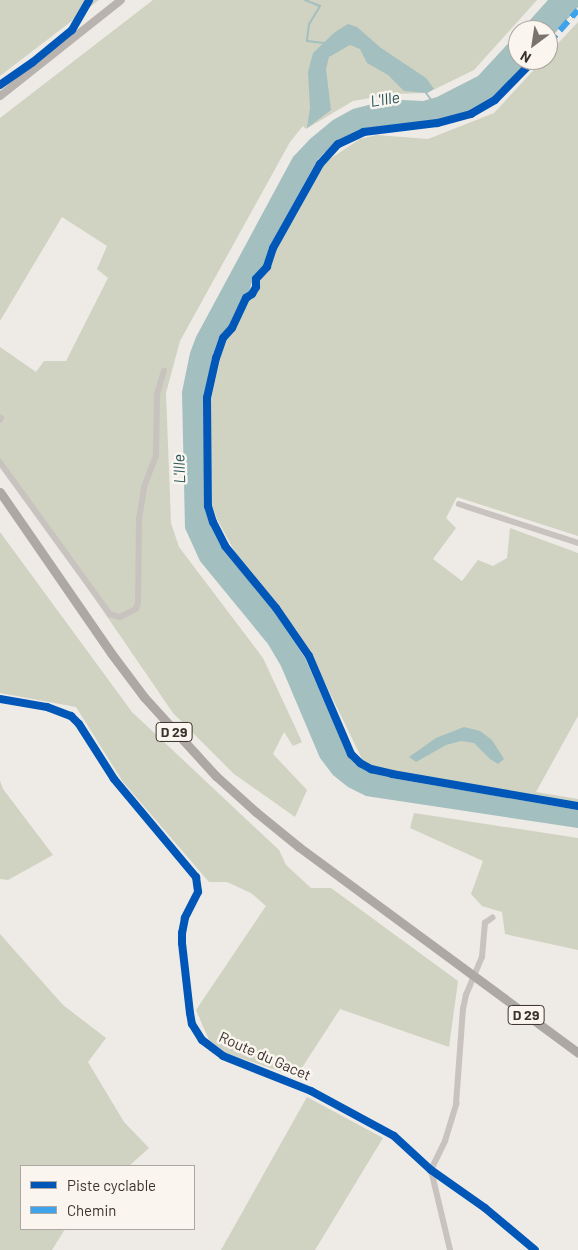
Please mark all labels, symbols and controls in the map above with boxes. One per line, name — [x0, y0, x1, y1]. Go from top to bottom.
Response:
north arrow — [508, 20, 558, 70]
text: N — [517, 48, 534, 67]
water label: L'Ille — [369, 87, 401, 111]
water label: L'Ille — [169, 454, 189, 484]
road number: D 29 — [155, 720, 193, 744]
road number: D 29 — [507, 1004, 545, 1026]
street label: Route du Gacet — [216, 1028, 314, 1084]
legend — [20, 1165, 195, 1230]
text: Piste cyclable — [67, 1176, 156, 1194]
text: Chemin — [67, 1201, 116, 1219]

